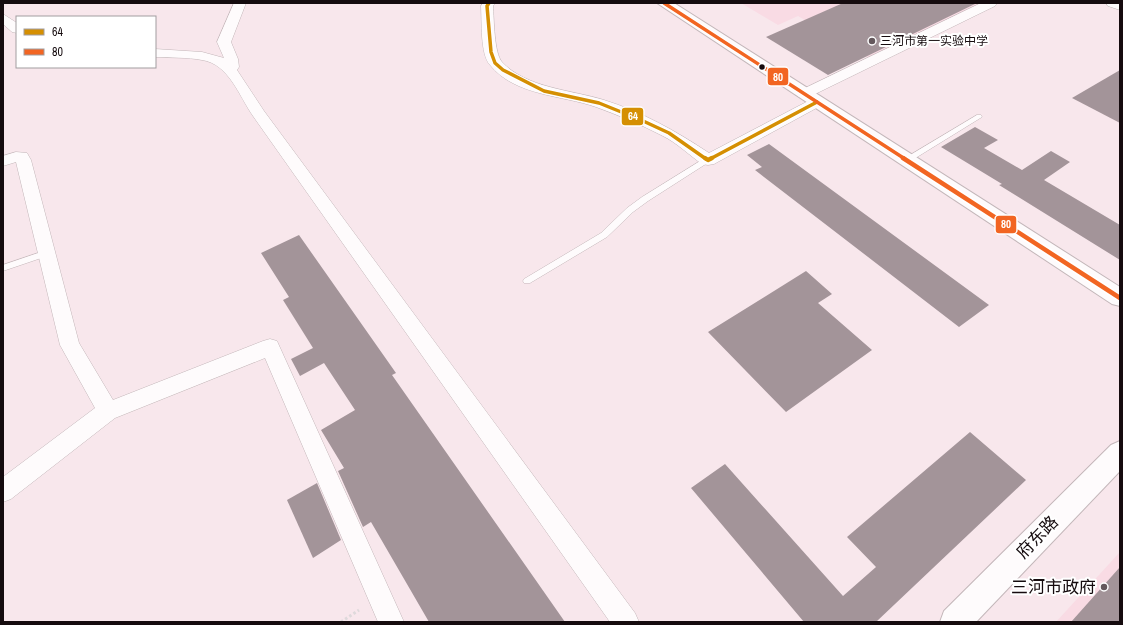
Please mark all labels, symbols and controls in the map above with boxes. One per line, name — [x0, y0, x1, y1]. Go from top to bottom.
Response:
legend — [16, 16, 156, 68]
text: 64 — [52, 24, 63, 40]
place label: 三河市第一实验中学 — [880, 33, 988, 49]
marker: 三河市第一实验中学 — [867, 36, 877, 46]
text: 80 — [52, 44, 63, 60]
unlabelled marker — [757, 62, 767, 72]
line badge: 80 — [767, 67, 789, 86]
text: 80 — [773, 70, 783, 84]
line badge: 64 — [621, 107, 644, 126]
text: 64 — [628, 109, 638, 123]
line badge: 80 — [995, 215, 1017, 234]
text: 80 — [1001, 217, 1011, 231]
street label: 府东路 — [1011, 510, 1063, 563]
place label: 三河市政府 — [1011, 575, 1096, 598]
marker: 三河市政府 — [1099, 582, 1109, 592]

